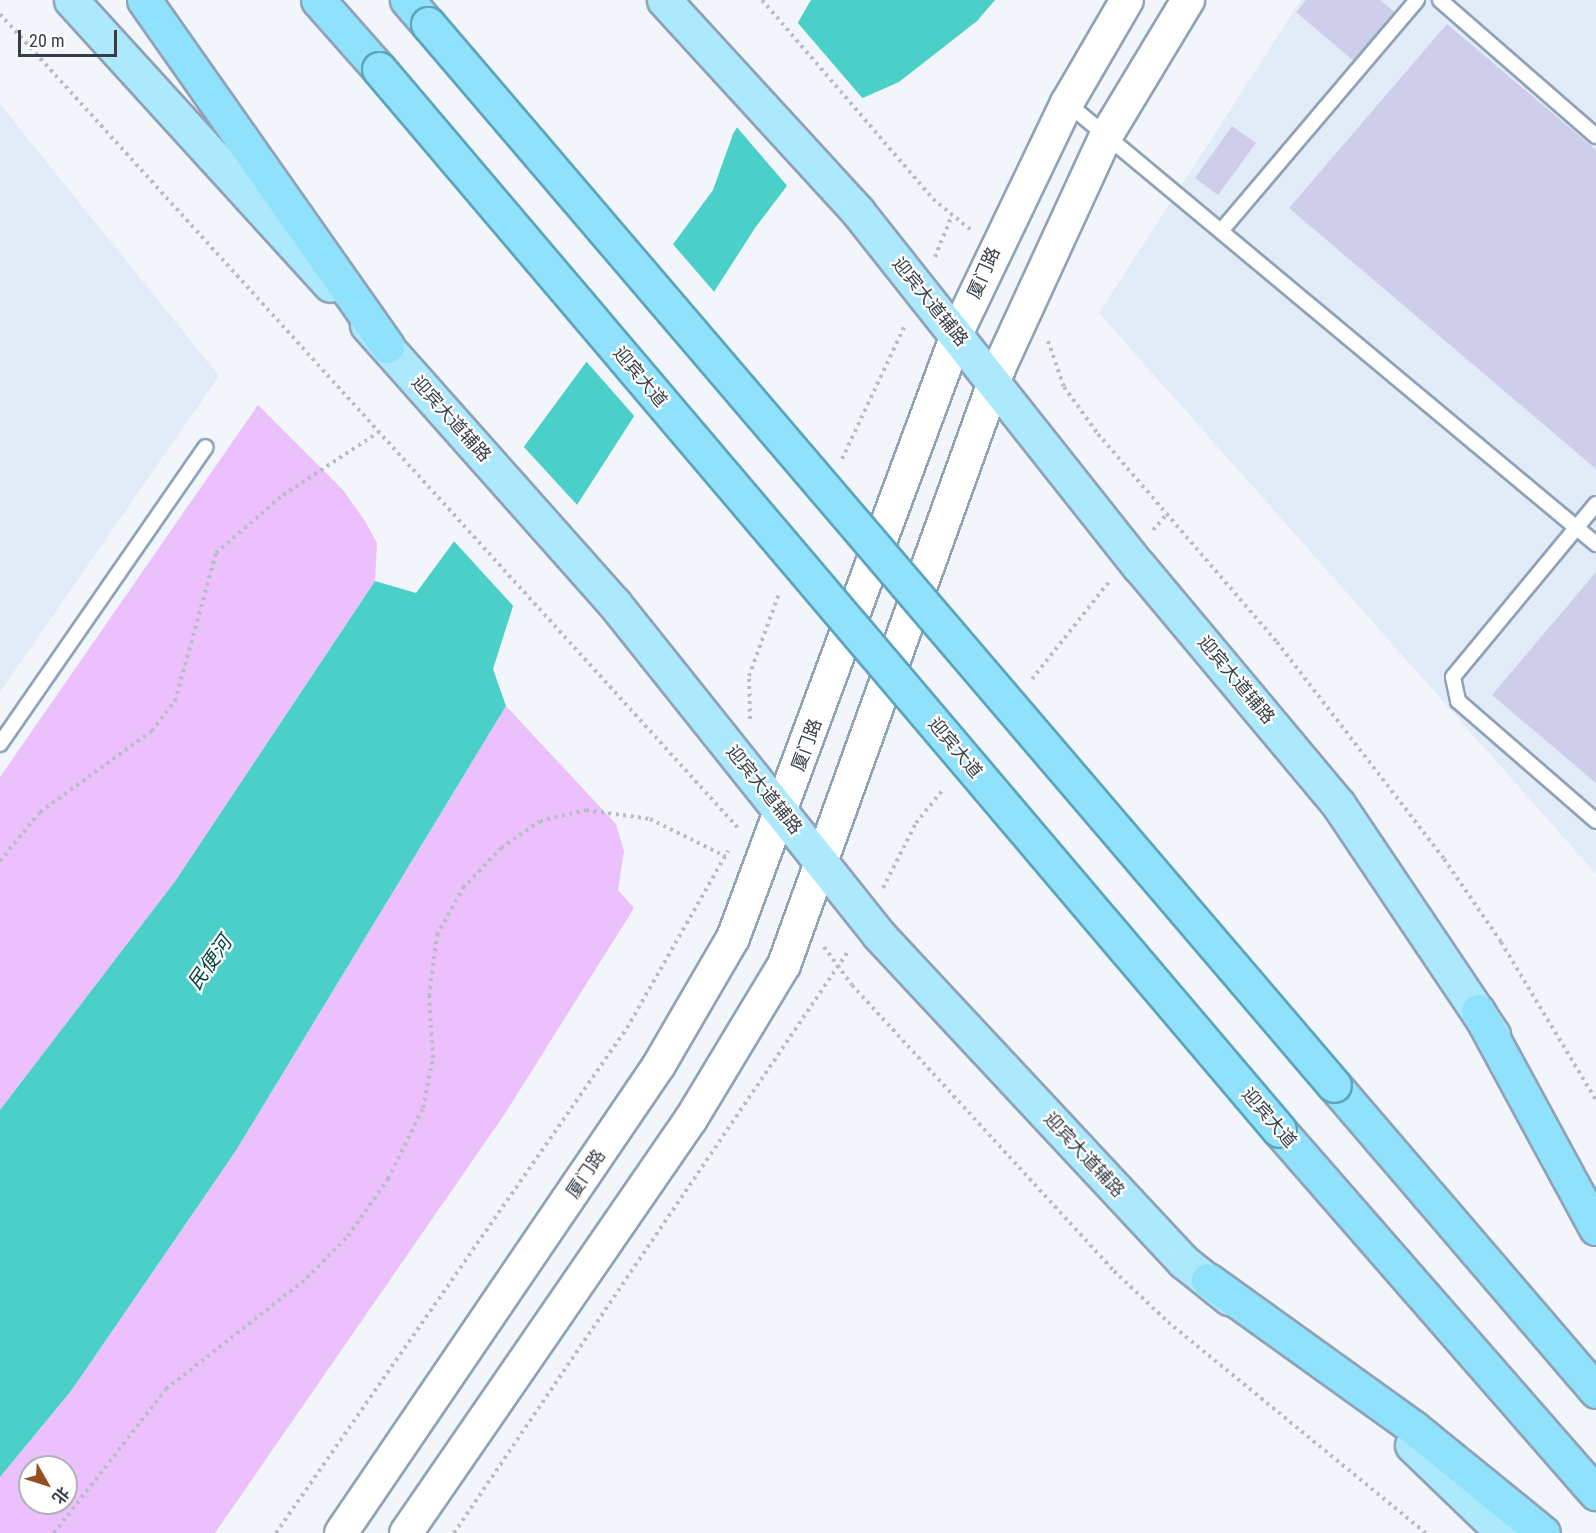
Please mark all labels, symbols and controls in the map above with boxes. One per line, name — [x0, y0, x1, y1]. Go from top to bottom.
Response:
scale bar — [21, 18, 120, 56]
text: 20 m — [29, 30, 64, 51]
street label: 厦门路 — [963, 244, 1005, 302]
street label: 迎宾大道辅路 — [888, 253, 972, 351]
street label: 迎宾大道 — [609, 342, 671, 412]
street label: 迎宾大道辅路 — [407, 372, 495, 466]
street label: 迎宾大道辅路 — [1193, 632, 1279, 728]
street label: 迎宾大道 — [924, 713, 986, 783]
street label: 厦门路 — [788, 716, 826, 774]
street label: 迎宾大道辅路 — [722, 741, 806, 839]
water label: 民便河 — [183, 932, 237, 994]
street label: 迎宾大道 — [1237, 1084, 1301, 1152]
street label: 迎宾大道辅路 — [1039, 1108, 1129, 1202]
street label: 厦门路 — [562, 1146, 610, 1202]
north arrow — [18, 1455, 78, 1515]
text: 北 — [48, 1483, 73, 1508]

